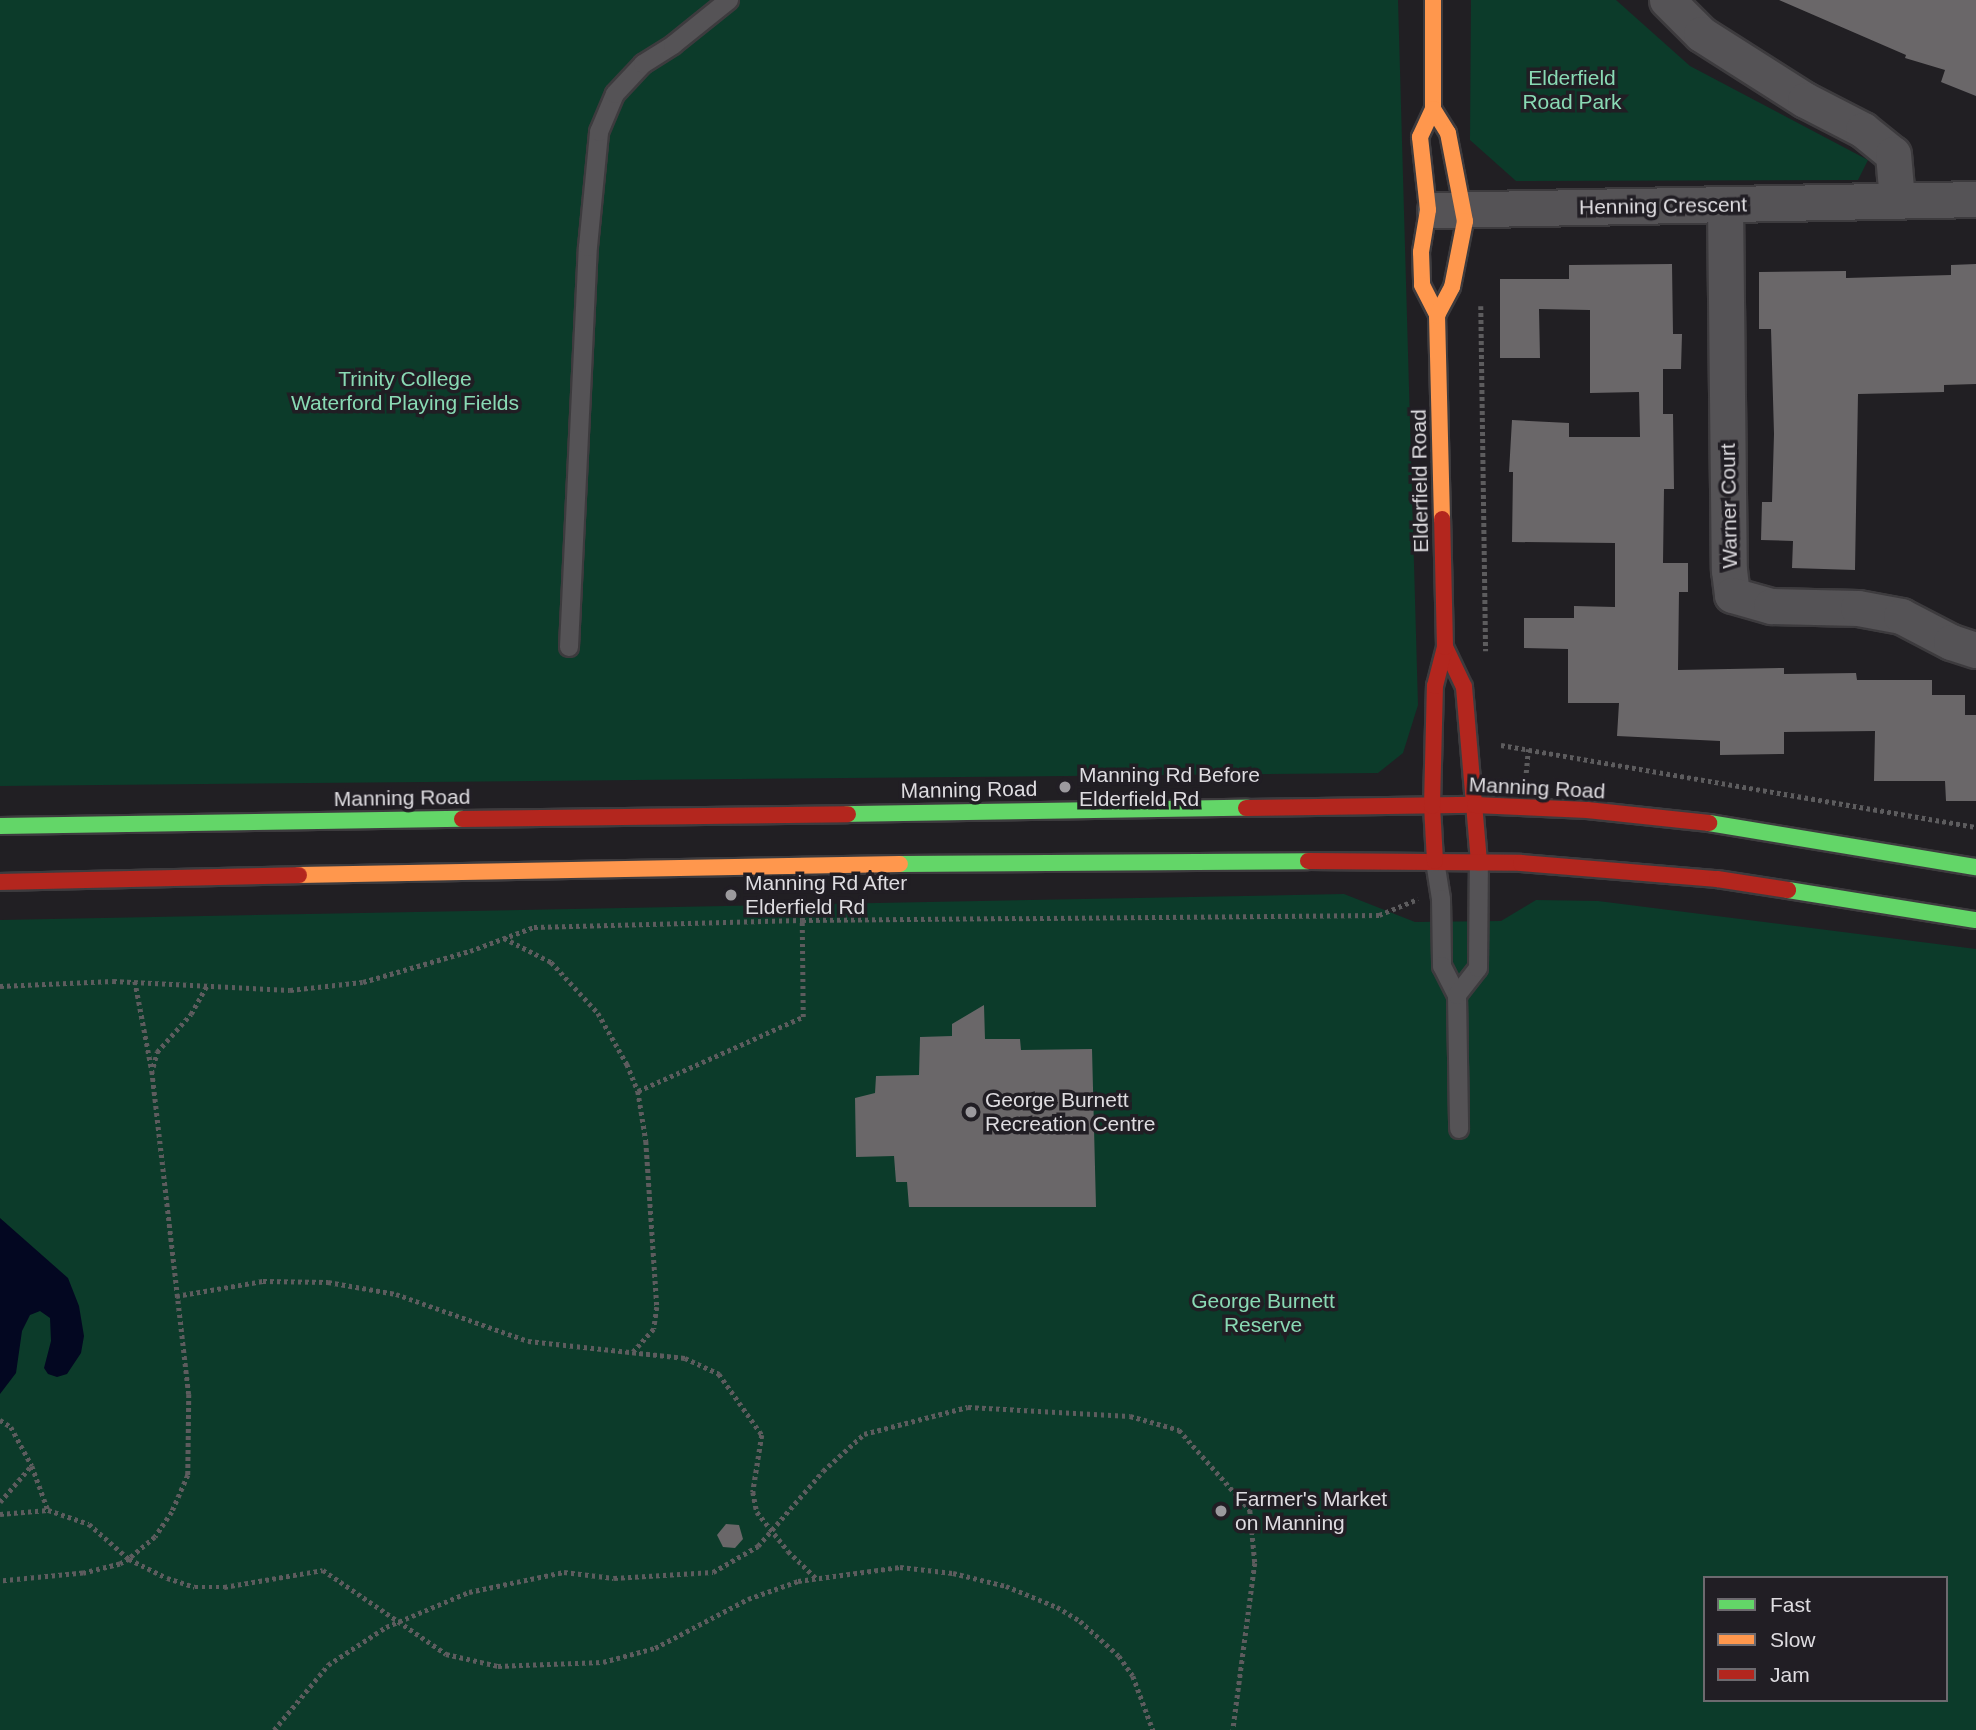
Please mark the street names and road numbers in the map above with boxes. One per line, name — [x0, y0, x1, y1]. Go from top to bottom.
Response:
street label: Henning Crescent — [1579, 192, 1747, 220]
street label: Elderfield Road — [1406, 409, 1434, 553]
street label: Warner Court — [1715, 443, 1743, 569]
street label: Manning Road — [1468, 772, 1606, 804]
street label: Manning Road — [900, 776, 1038, 804]
street label: Manning Road — [333, 784, 471, 812]

